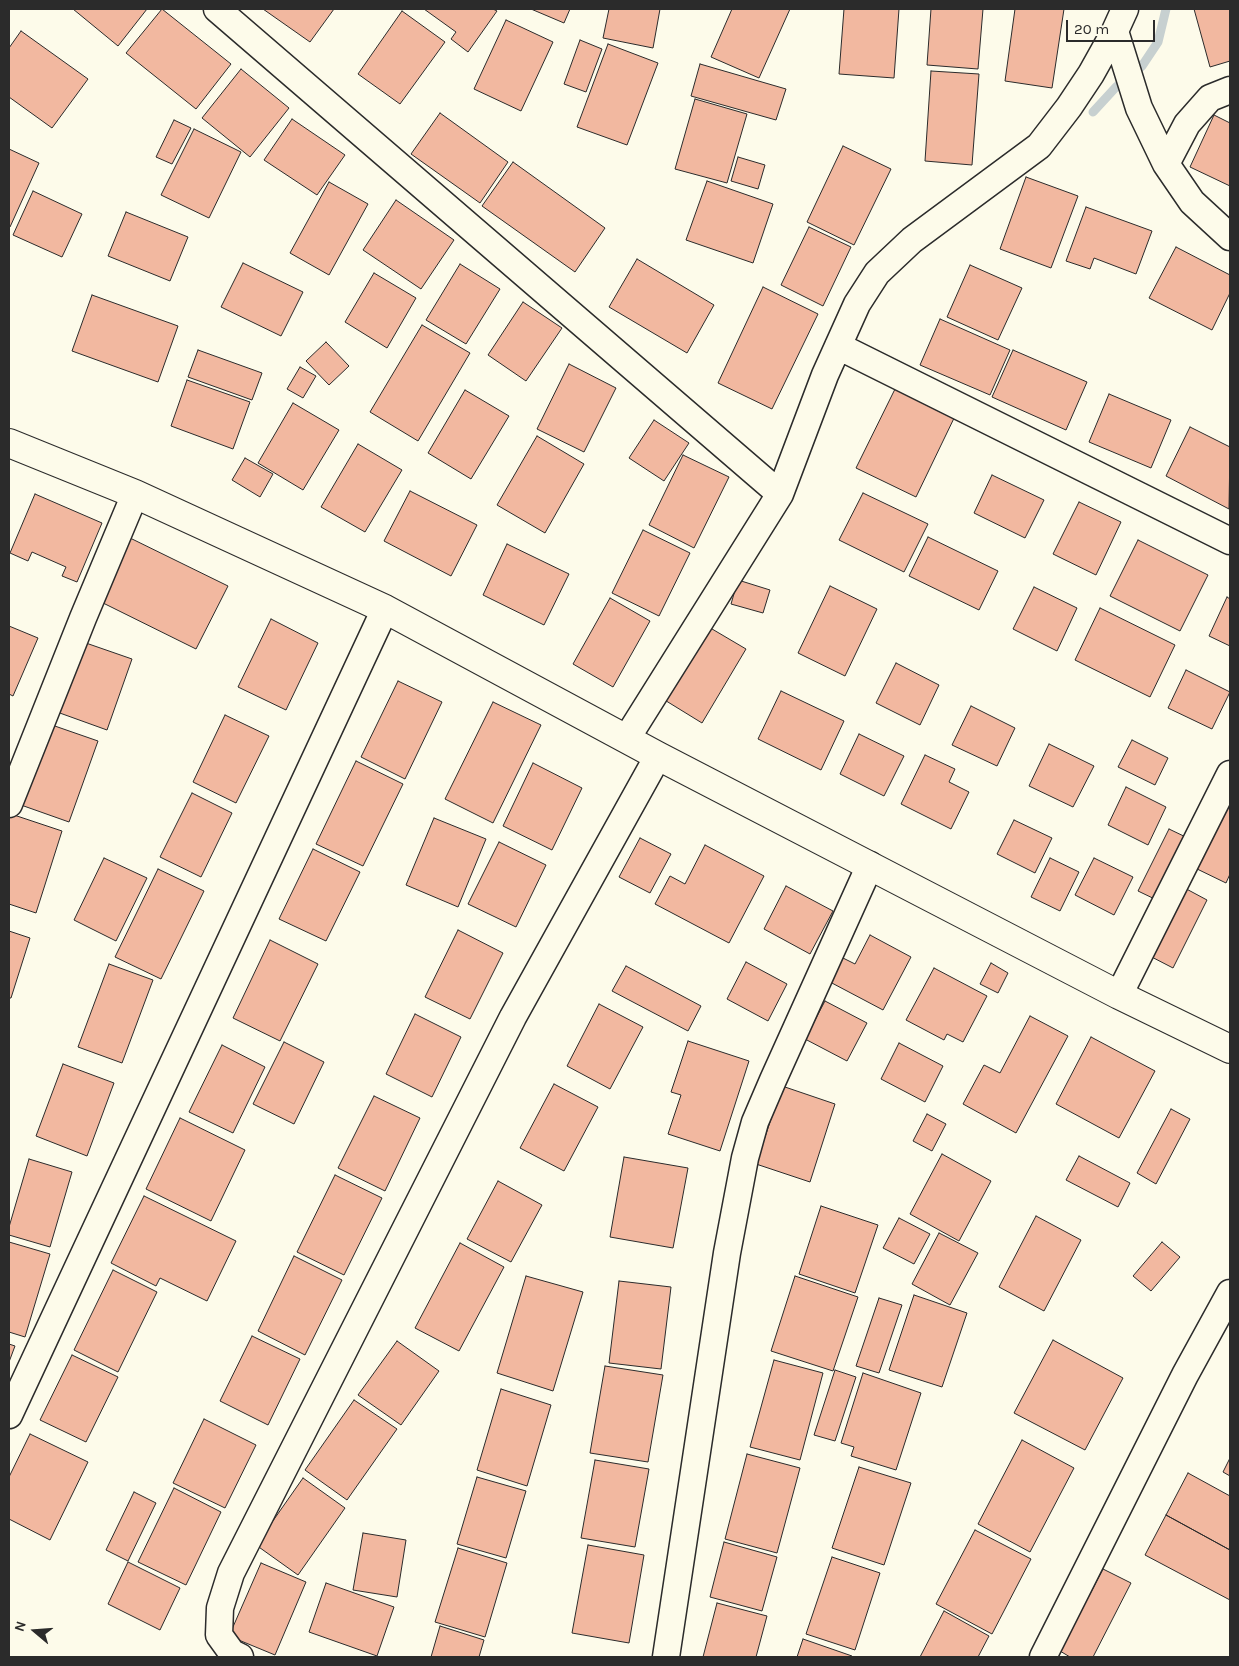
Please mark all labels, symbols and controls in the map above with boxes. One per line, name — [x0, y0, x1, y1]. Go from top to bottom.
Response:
scale bar — [1069, 10, 1158, 42]
text: 20 m — [1074, 20, 1109, 38]
north arrow — [10, 1606, 60, 1656]
text: N — [11, 1619, 30, 1634]

